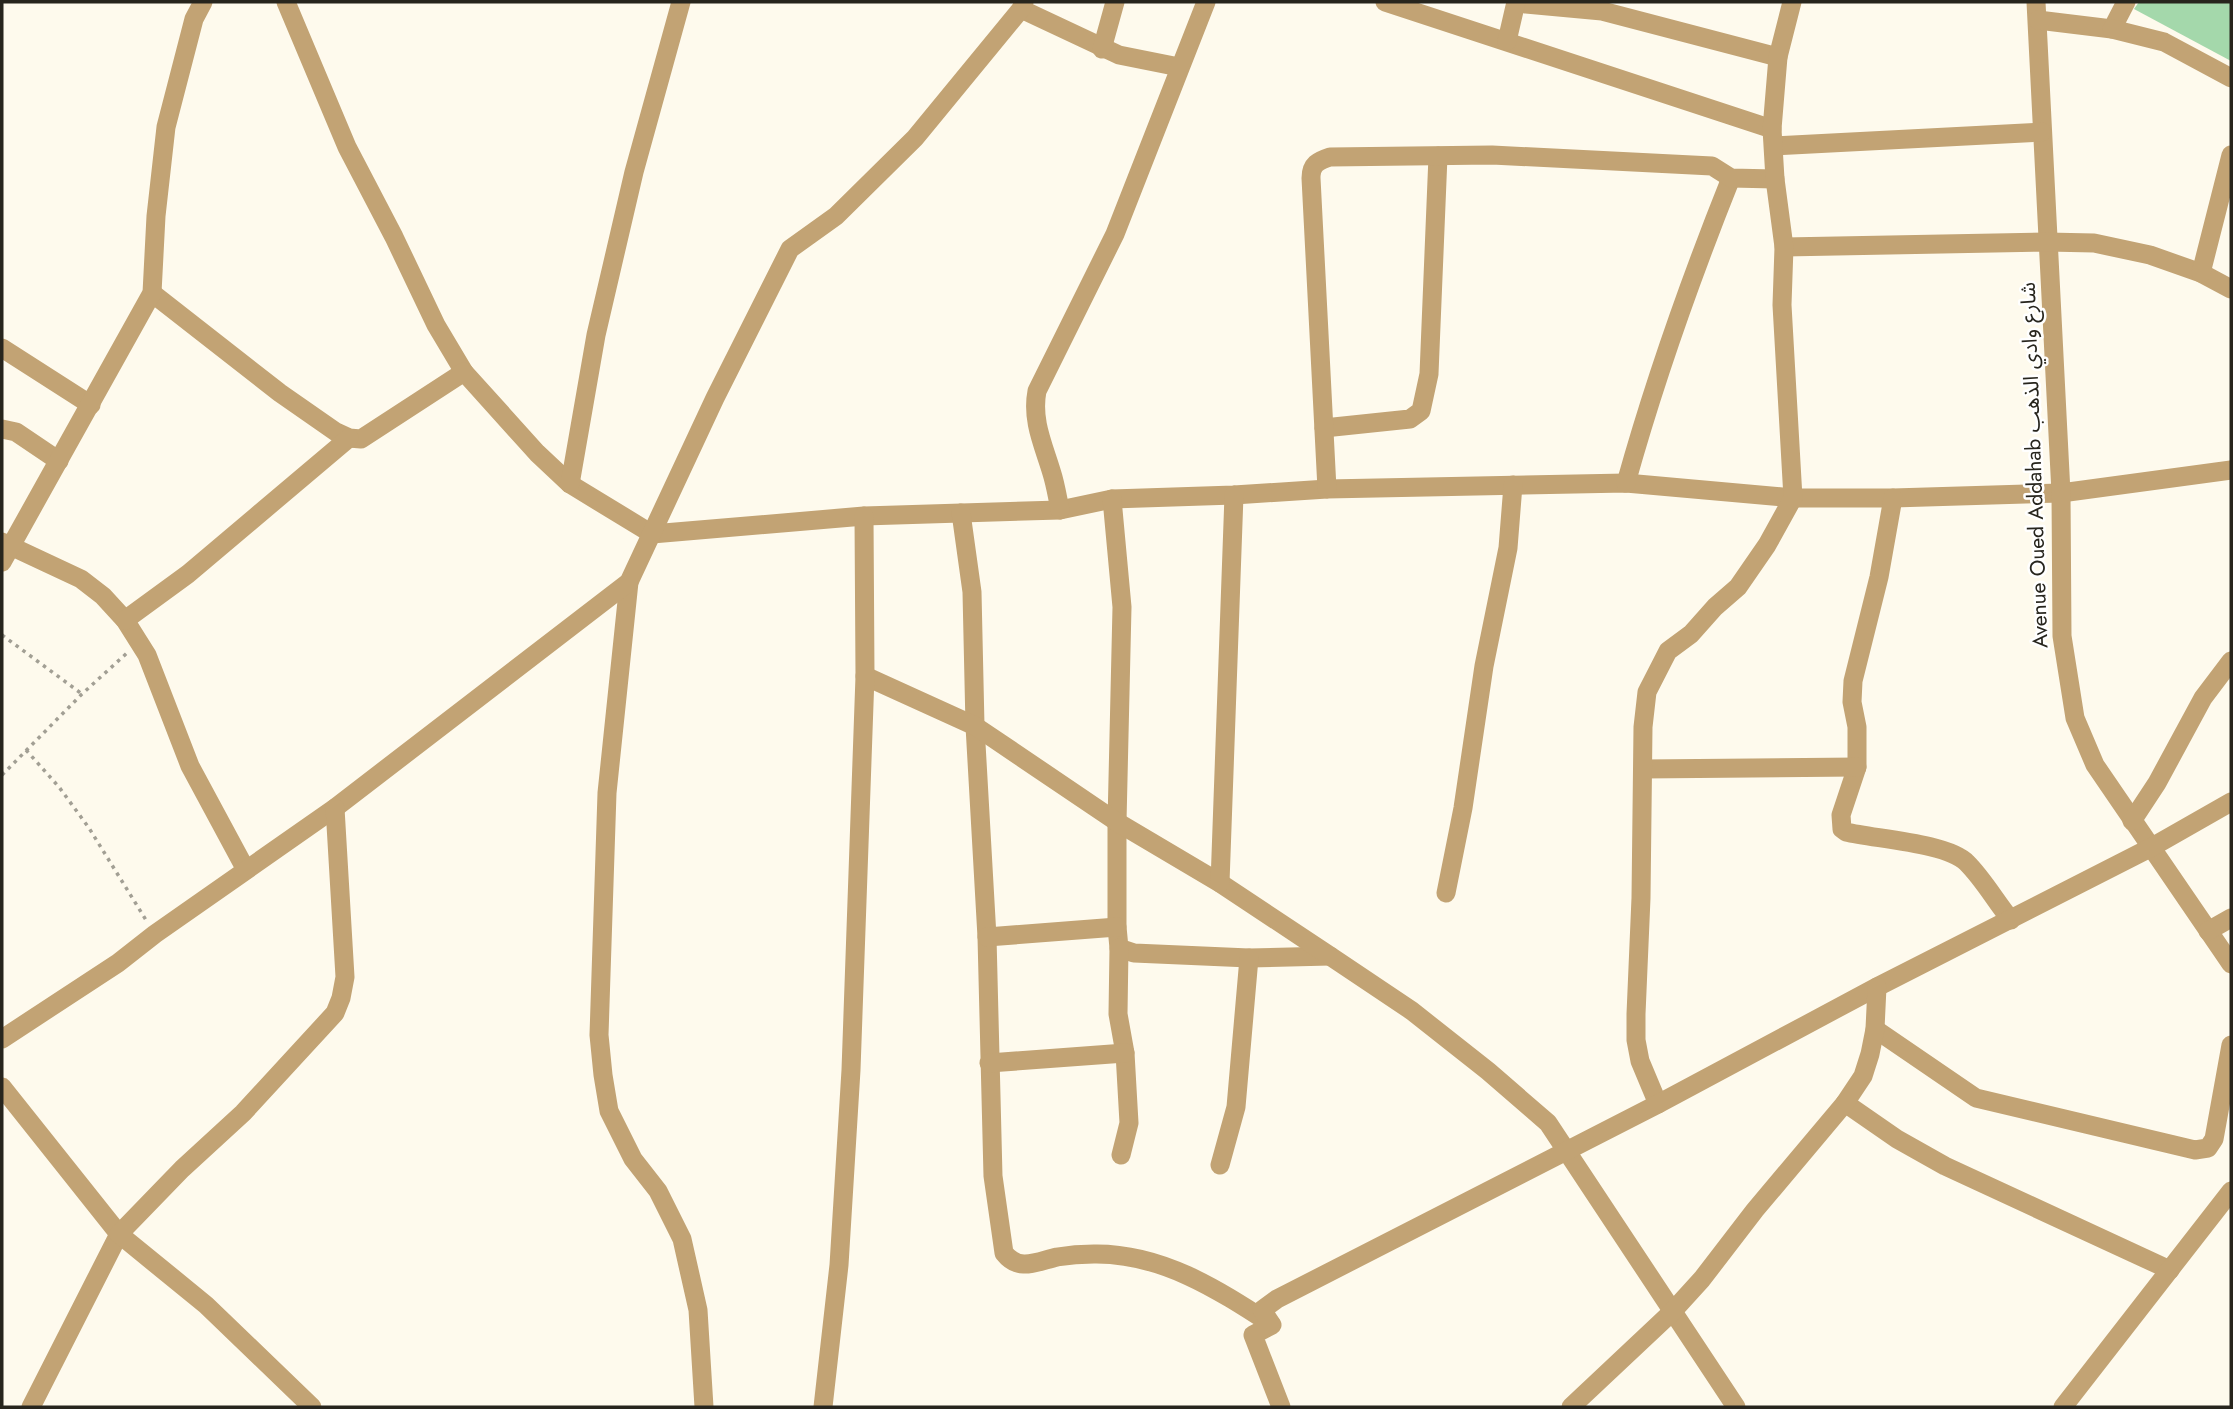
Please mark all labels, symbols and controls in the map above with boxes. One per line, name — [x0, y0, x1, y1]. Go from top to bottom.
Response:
street label: Avenue Oued Addahab شارع وادي الذهب — [2013, 281, 2056, 649]

